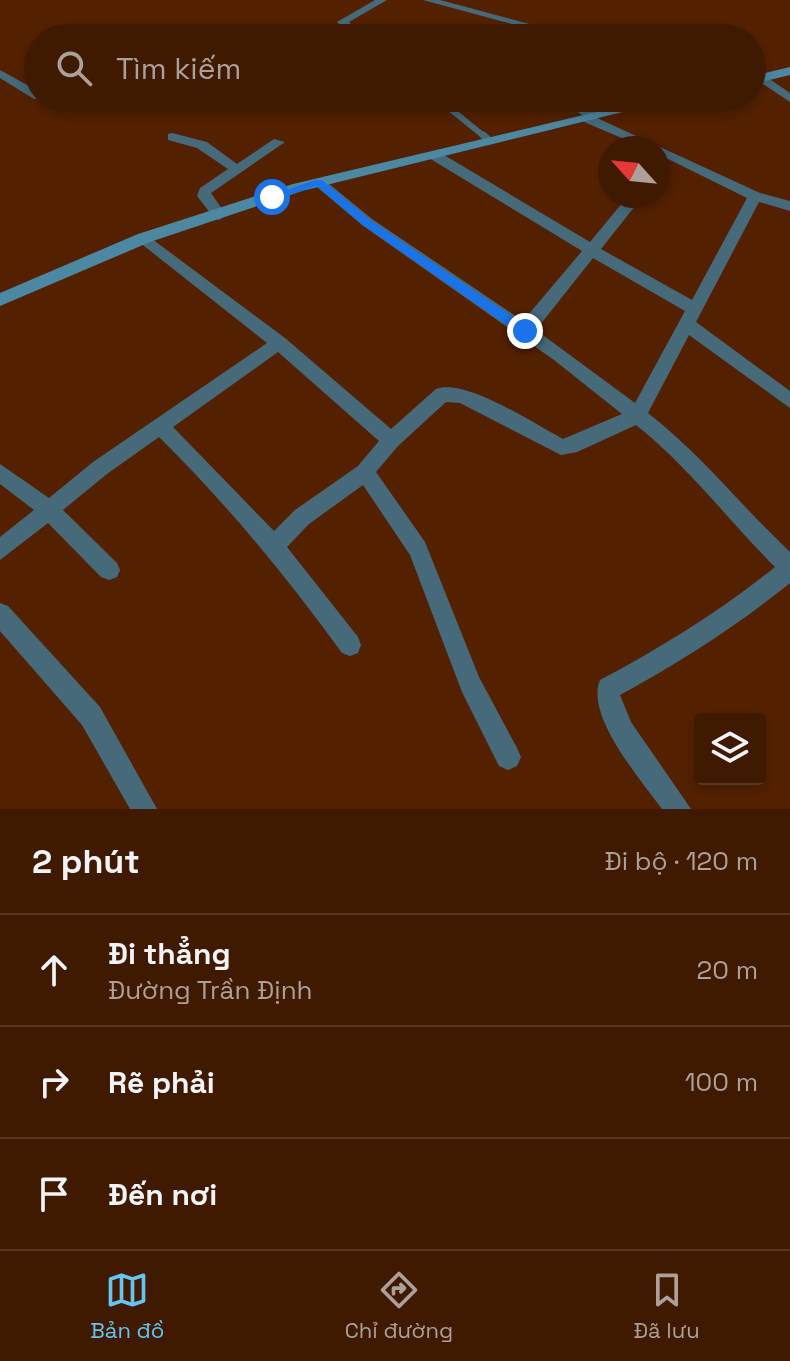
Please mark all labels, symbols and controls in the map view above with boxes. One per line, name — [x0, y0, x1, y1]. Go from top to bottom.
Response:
search box — [24, 24, 766, 112]
icon: search — [52, 46, 96, 90]
text: Tìm kiếm — [116, 49, 241, 88]
north arrow — [598, 136, 670, 208]
route start — [254, 179, 290, 215]
route end — [507, 313, 543, 349]
map controls — [694, 713, 766, 785]
button: layers — [694, 713, 766, 785]
text: 2 phút — [32, 840, 140, 883]
text: Đi bộ · 120 m — [604, 844, 758, 878]
text: Đi thẳng — [108, 934, 231, 973]
icon: ahead — [32, 948, 76, 992]
text: 20 m — [697, 953, 758, 987]
text: Đường Trần Định — [108, 973, 313, 1007]
icon: right — [32, 1060, 76, 1104]
text: Rẽ phải — [108, 1063, 215, 1102]
text: 100 m — [685, 1065, 758, 1099]
icon: arrive — [32, 1172, 76, 1216]
text: Đến nơi — [108, 1175, 217, 1214]
tab: Bản đồ — [90, 1268, 164, 1344]
tab: Chỉ đường — [345, 1268, 453, 1344]
tab: Đã lưu — [633, 1268, 700, 1344]

